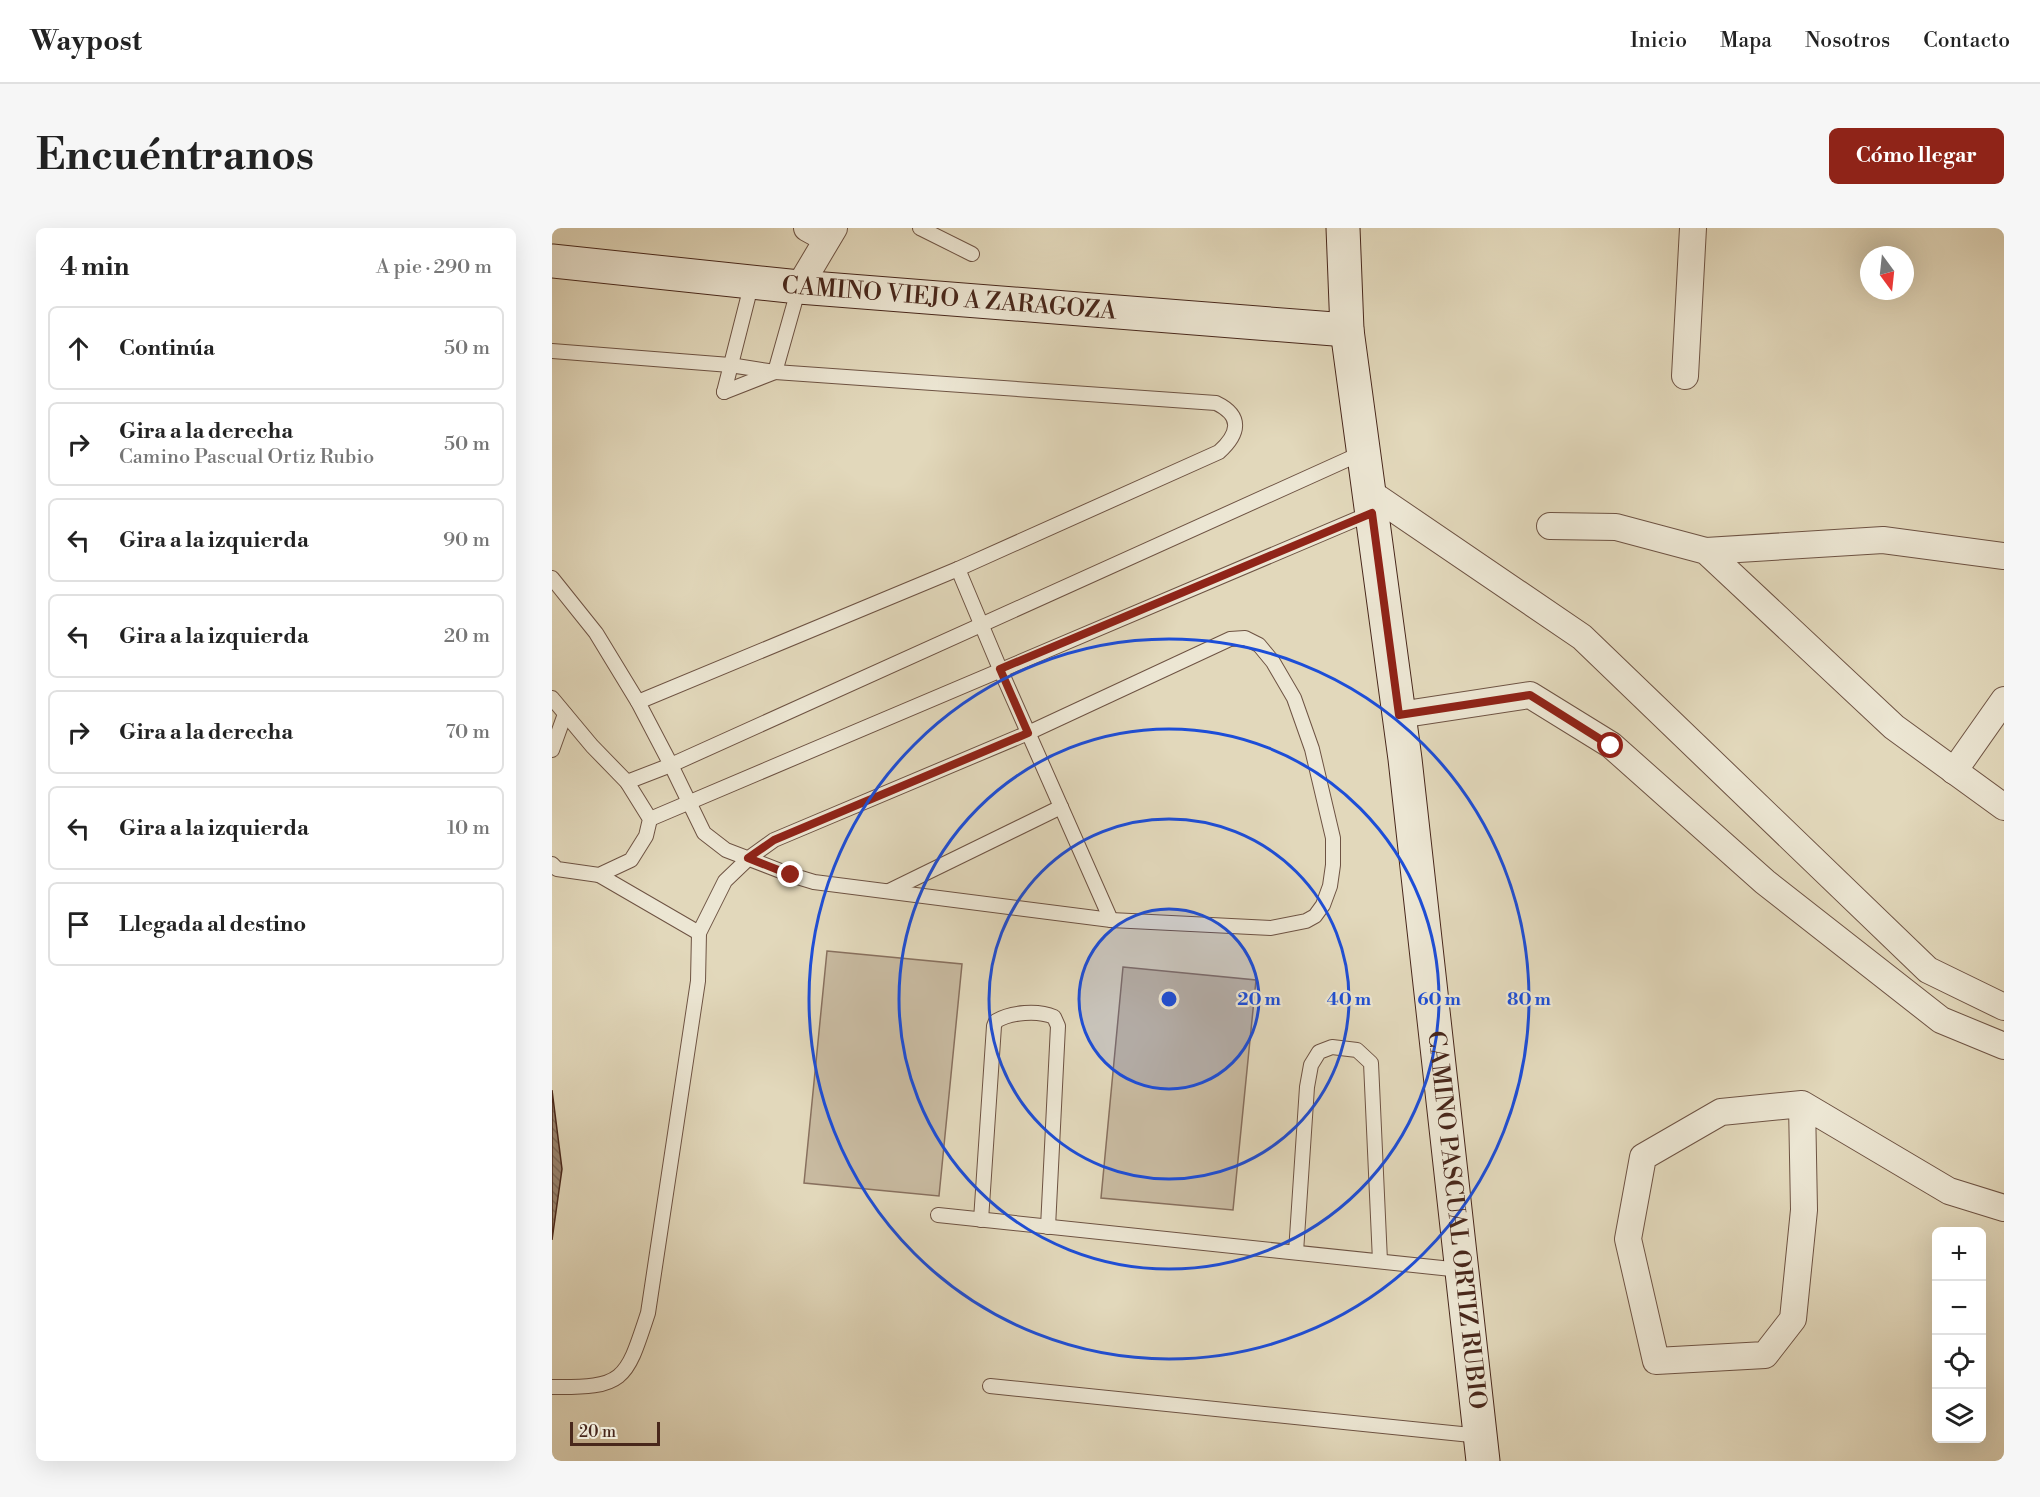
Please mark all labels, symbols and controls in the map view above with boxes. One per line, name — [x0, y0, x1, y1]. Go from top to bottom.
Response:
text: Waypost — [30, 24, 142, 59]
text: Inicio — [1630, 28, 1687, 54]
text: Mapa — [1720, 28, 1772, 54]
text: Nosotros — [1805, 28, 1890, 54]
text: Contacto — [1923, 28, 2010, 54]
button: Cómo llegar — [1829, 128, 2004, 184]
text: Encuéntranos — [36, 130, 314, 183]
north arrow — [1860, 246, 1914, 300]
text: 4 min — [60, 251, 130, 283]
text: A pie · 290 m — [376, 255, 492, 280]
street label: CAMINO VIEJO A ZARAGOZA — [780, 270, 1118, 327]
icon: ahead — [62, 332, 95, 365]
text: Continúa — [119, 335, 215, 362]
text: 50 m — [444, 336, 490, 361]
text: Gira a la derecha — [119, 418, 293, 445]
icon: right — [62, 428, 95, 461]
text: 50 m — [444, 432, 490, 457]
text: Camino Pascual Ortiz Rubio — [119, 445, 374, 470]
icon: left — [62, 524, 95, 557]
text: Gira a la izquierda — [119, 527, 309, 554]
text: 90 m — [443, 528, 490, 553]
icon: left — [62, 620, 95, 653]
text: Gira a la izquierda — [119, 623, 309, 650]
text: 20 m — [444, 624, 490, 649]
icon: right — [62, 716, 95, 749]
text: Gira a la derecha — [119, 719, 293, 746]
text: 70 m — [446, 720, 490, 745]
route start — [1597, 732, 1623, 758]
icon: left — [62, 812, 95, 845]
text: Gira a la izquierda — [119, 815, 309, 842]
text: 10 m — [447, 816, 490, 841]
route end — [777, 861, 803, 887]
icon: arrive — [62, 908, 95, 941]
text: Llegada al destino — [119, 911, 306, 938]
text: 20 m — [1237, 988, 1281, 1011]
text: 40 m — [1327, 988, 1372, 1011]
text: 60 m — [1417, 988, 1461, 1011]
text: 80 m — [1507, 988, 1552, 1011]
centre of rings — [1159, 989, 1179, 1009]
street label: CAMINO PASCUAL ORTIZ RUBIO — [1420, 1029, 1492, 1411]
map controls — [1932, 1227, 1986, 1443]
button: + — [1932, 1227, 1986, 1281]
button: − — [1932, 1281, 1986, 1335]
button: locate — [1932, 1335, 1986, 1389]
button: layers — [1932, 1389, 1986, 1443]
scale bar — [570, 1419, 660, 1446]
text: 20 m — [579, 1422, 616, 1442]

